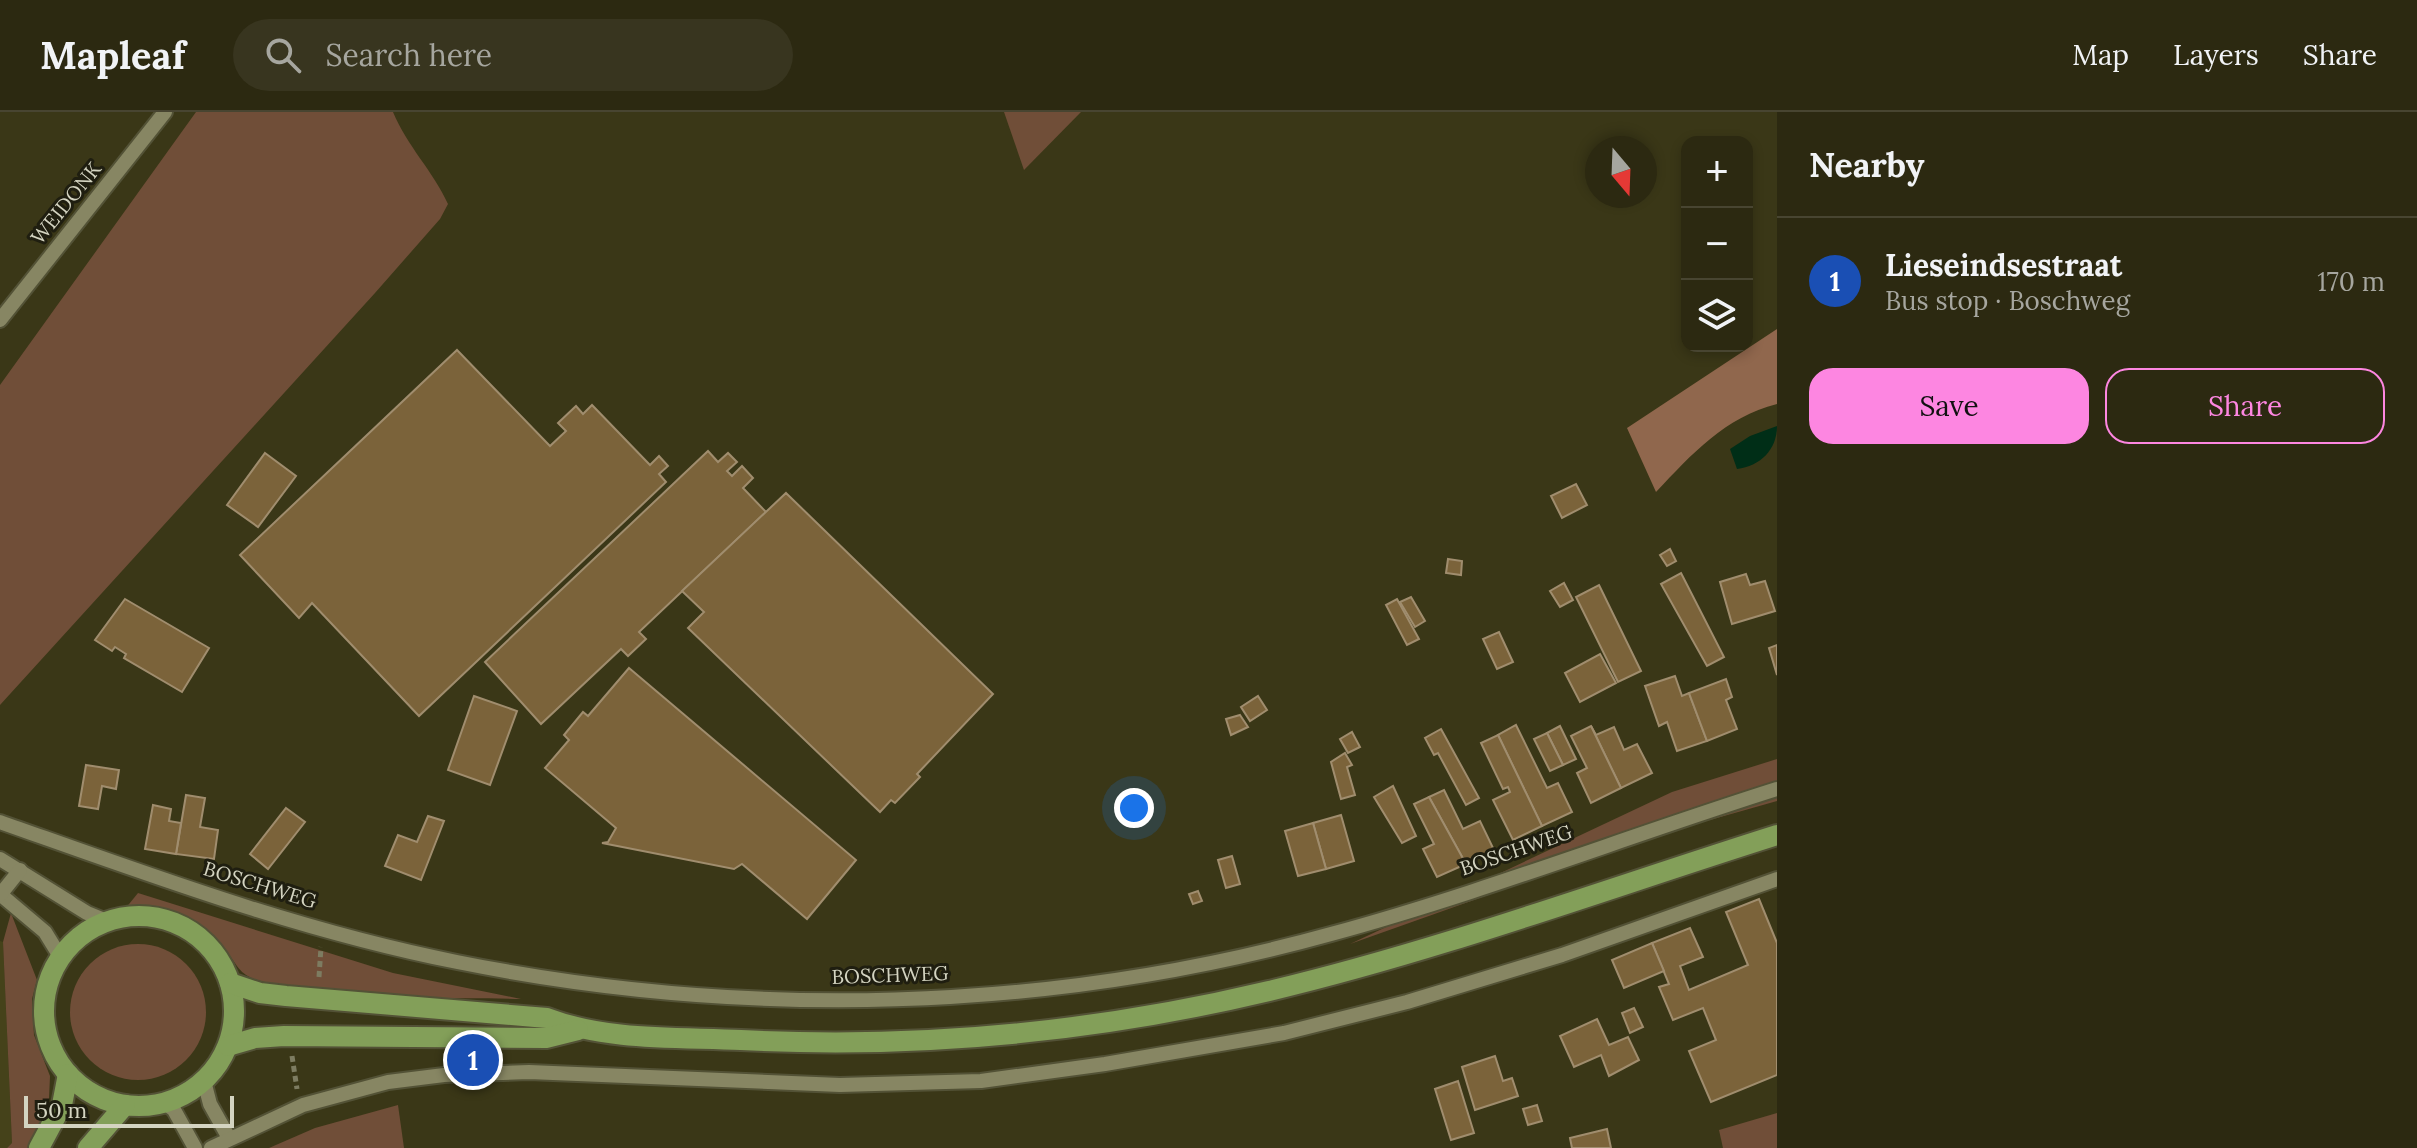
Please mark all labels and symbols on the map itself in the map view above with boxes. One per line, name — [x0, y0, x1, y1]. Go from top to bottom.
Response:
north arrow — [1585, 136, 1657, 208]
street label: WEIDONK — [25, 156, 107, 249]
your location — [1114, 788, 1154, 828]
street label: BOSCHWEG — [1457, 819, 1575, 880]
street label: BOSCHWEG — [201, 855, 320, 914]
street label: BOSCHWEG — [831, 960, 949, 989]
pin: 1 — [447, 1030, 499, 1090]
scale bar — [24, 1092, 234, 1128]

